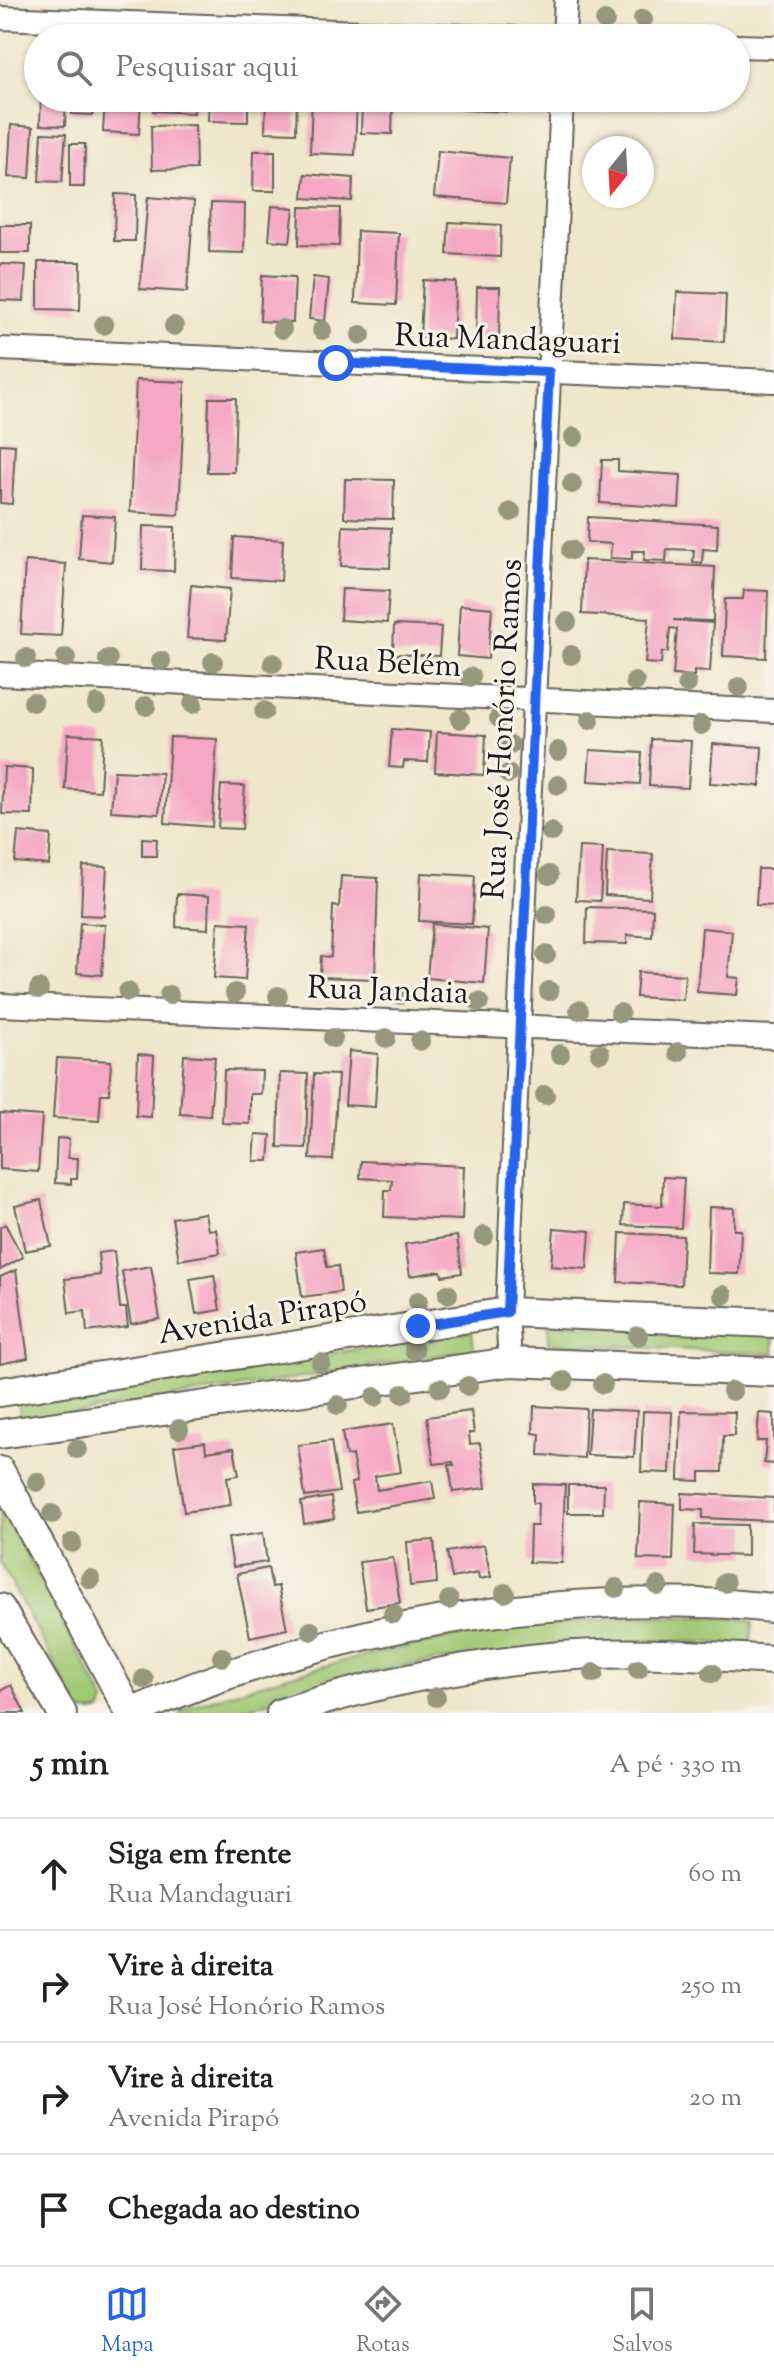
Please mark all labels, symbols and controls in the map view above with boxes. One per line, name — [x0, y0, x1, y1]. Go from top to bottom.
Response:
search box — [24, 24, 750, 112]
icon: search — [52, 46, 96, 90]
text: Pesquisar aqui — [116, 47, 298, 90]
north arrow — [582, 136, 654, 208]
street label: Rua Mandaguari — [394, 314, 622, 368]
route start — [318, 345, 354, 381]
street label: Rua José Honório Ramos — [472, 558, 536, 901]
street label: Rua Belém — [313, 637, 462, 691]
street label: Rua Jandaia — [306, 966, 470, 1018]
street label: Avenida Pirapó — [155, 1280, 370, 1358]
route end — [400, 1308, 436, 1344]
text: 5 min — [32, 1741, 109, 1790]
text: A pé · 330 m — [610, 1747, 742, 1784]
text: Siga em frente — [108, 1834, 292, 1877]
icon: ahead — [32, 1852, 76, 1896]
text: 60 m — [688, 1856, 742, 1893]
text: Rua Mandaguari — [108, 1877, 292, 1914]
text: Vire à direita — [108, 1946, 274, 1989]
icon: right — [32, 1964, 76, 2008]
text: 250 m — [680, 1968, 742, 2005]
text: Rua José Honório Ramos — [108, 1989, 385, 2026]
text: Vire à direita — [108, 2058, 274, 2101]
icon: right — [32, 2076, 76, 2120]
text: 20 m — [689, 2080, 742, 2117]
text: Avenida Pirapó — [108, 2101, 279, 2138]
icon: arrive — [32, 2188, 76, 2232]
text: Chegada ao destino — [108, 2189, 360, 2232]
tab: Mapa — [101, 2282, 154, 2362]
tab: Rotas — [356, 2282, 410, 2362]
tab: Salvos — [612, 2282, 673, 2362]

